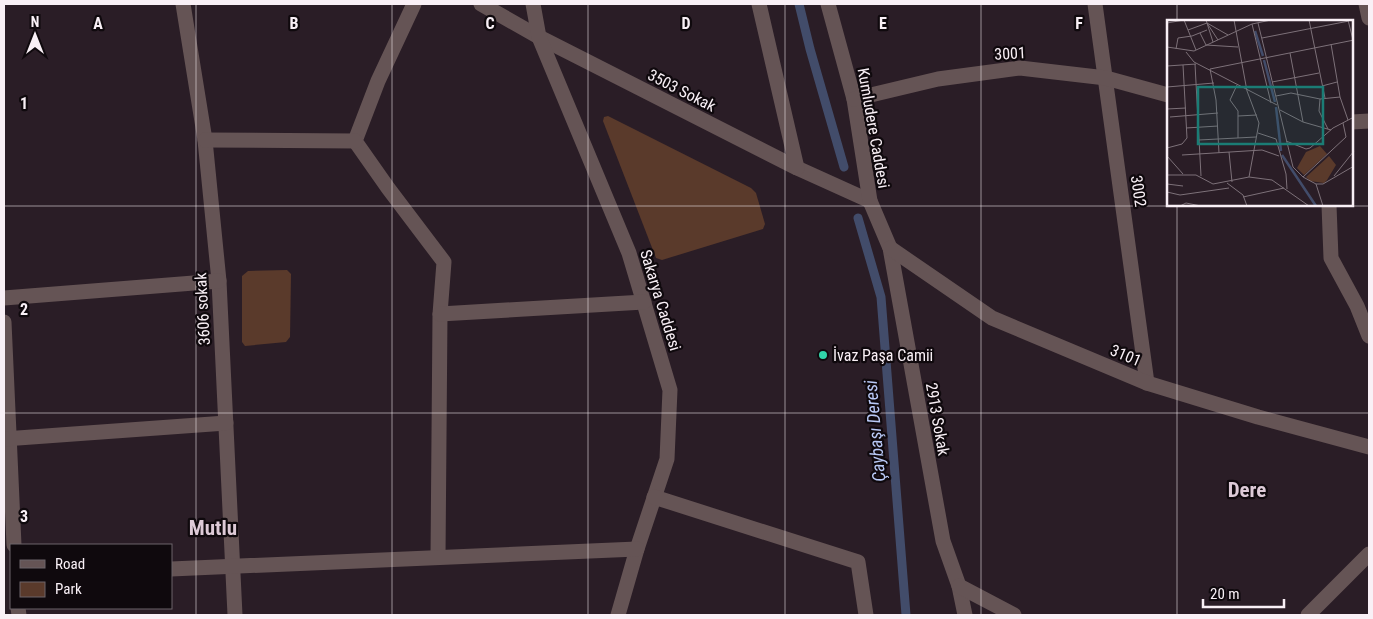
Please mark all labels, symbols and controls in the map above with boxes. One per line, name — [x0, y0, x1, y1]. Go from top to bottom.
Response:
north arrow — [10, 10, 60, 60]
text: N — [31, 14, 39, 30]
text: A — [93, 14, 103, 33]
text: B — [290, 14, 299, 33]
text: C — [485, 14, 495, 33]
text: D — [681, 14, 691, 33]
text: E — [879, 14, 887, 33]
text: F — [1075, 14, 1083, 33]
inset map — [1167, 20, 1353, 206]
street label: 3001 — [994, 43, 1026, 64]
street label: 3503 Sokak — [645, 65, 720, 116]
street label: Kumludere Caddesi — [854, 66, 893, 190]
text: 1 — [20, 94, 28, 113]
street label: 3002 — [1127, 174, 1150, 208]
street label: Sakarya Caddesi — [636, 247, 685, 353]
street label: 3606 sokak — [191, 271, 214, 346]
text: 2 — [20, 300, 28, 319]
street label: 3101 — [1108, 341, 1144, 370]
place label: İvaz Paşa Camii — [833, 346, 933, 365]
marker: İvaz Paşa Camii — [817, 349, 829, 361]
water label: Çaybaşı Deresi — [860, 378, 889, 483]
street label: 2913 Sokak — [922, 381, 953, 458]
district label: Dere — [1228, 478, 1266, 502]
text: 3 — [20, 507, 28, 526]
district label: Mutlu — [189, 516, 237, 540]
legend — [10, 544, 172, 609]
text: Road — [55, 555, 85, 573]
scale bar — [1203, 576, 1284, 608]
text: Park — [55, 580, 82, 598]
text: 20 m — [1210, 585, 1240, 603]

